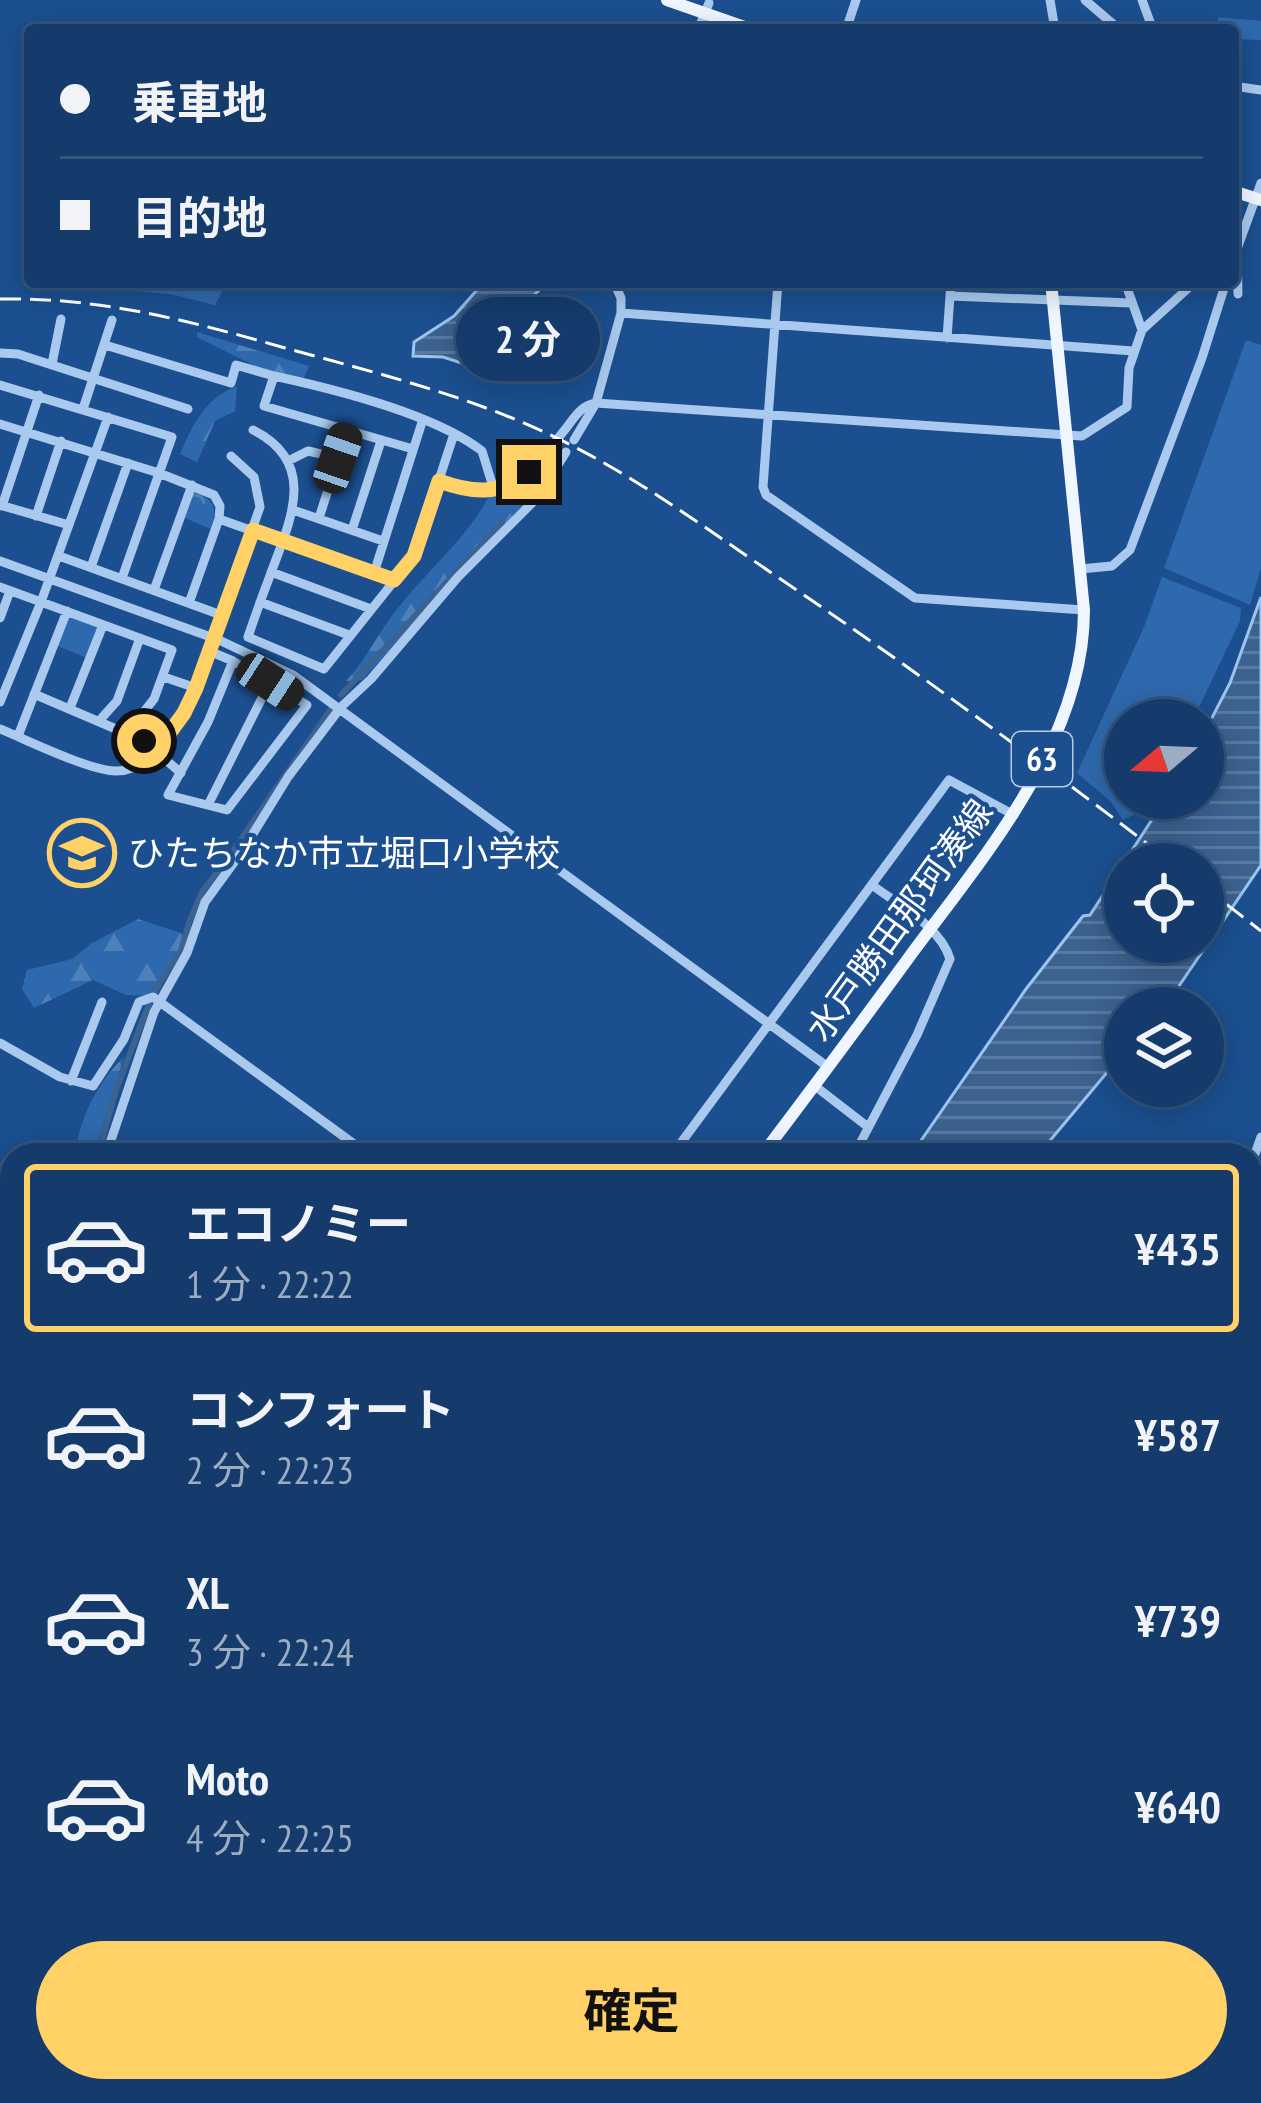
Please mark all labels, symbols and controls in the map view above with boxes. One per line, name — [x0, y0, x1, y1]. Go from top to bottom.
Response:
text: 乗車地 — [132, 73, 267, 131]
text: 目的地 — [132, 188, 267, 246]
callout: 2 分 — [457, 298, 601, 382]
text: 2 分 — [495, 313, 561, 364]
car — [309, 418, 367, 498]
route end — [502, 445, 556, 499]
car — [230, 647, 310, 717]
north arrow — [1104, 699, 1224, 819]
map controls — [1104, 699, 1224, 1107]
route start — [117, 714, 171, 768]
road number: 63 — [1012, 732, 1072, 786]
street label: 水戸勝田那珂湊線 — [795, 789, 1002, 1050]
school or university icon: ひたちなか市立堀口小学校 — [47, 818, 117, 888]
place label: ひたちなか市立堀口小学校 — [128, 829, 560, 876]
button: locate — [1104, 843, 1224, 963]
button: layers — [1104, 987, 1224, 1107]
icon: car — [42, 1194, 150, 1302]
text: エコノミー — [186, 1194, 411, 1252]
text: ¥435 — [1135, 1219, 1221, 1277]
text: 1 分 · 22:22 — [186, 1258, 354, 1309]
icon: car — [42, 1380, 150, 1488]
text: コンフォート — [186, 1380, 455, 1438]
text: ¥587 — [1135, 1405, 1221, 1463]
text: 2 分 · 22:23 — [186, 1444, 354, 1495]
text: XL — [186, 1563, 229, 1621]
icon: car — [42, 1566, 150, 1674]
text: ¥739 — [1135, 1591, 1221, 1649]
text: 3 分 · 22:24 — [186, 1626, 354, 1677]
text: Moto — [186, 1749, 269, 1807]
icon: car — [42, 1752, 150, 1860]
text: ¥640 — [1135, 1777, 1221, 1835]
text: 4 分 · 22:25 — [186, 1812, 354, 1863]
button: 確定 — [36, 1941, 1227, 2079]

